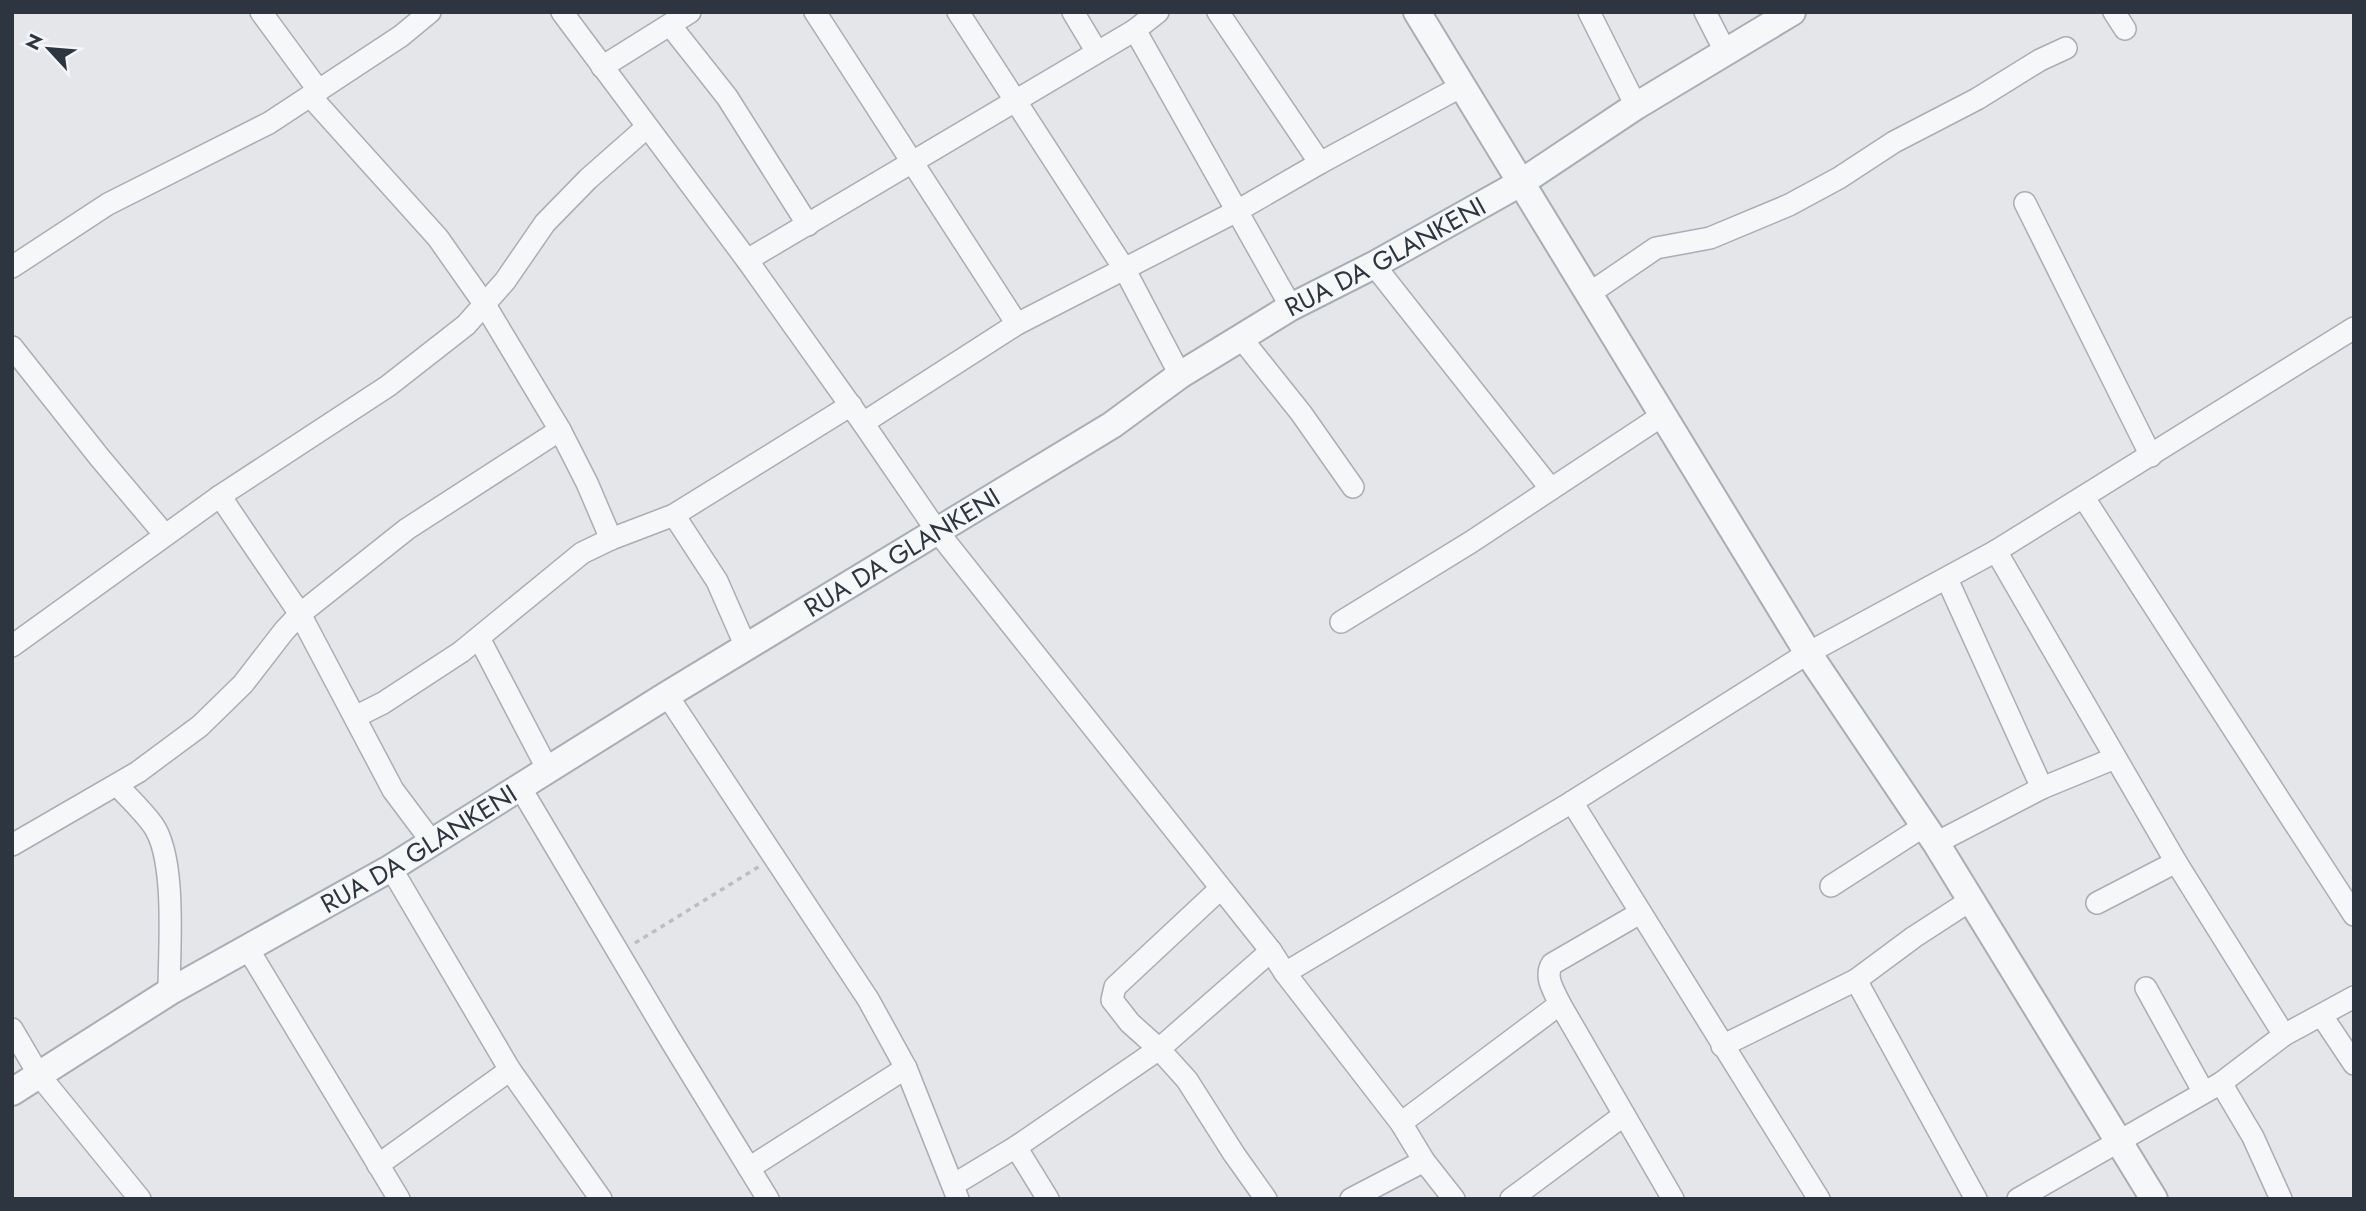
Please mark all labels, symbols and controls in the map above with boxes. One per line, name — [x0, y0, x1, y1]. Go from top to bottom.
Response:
north arrow — [14, 14, 84, 84]
text: N — [19, 29, 50, 54]
street label: RUA DA GLANKENI — [1278, 187, 1493, 326]
street label: RUA DA GLANKENI — [797, 478, 1007, 627]
street label: RUA DA GLANKENI — [314, 775, 524, 923]

